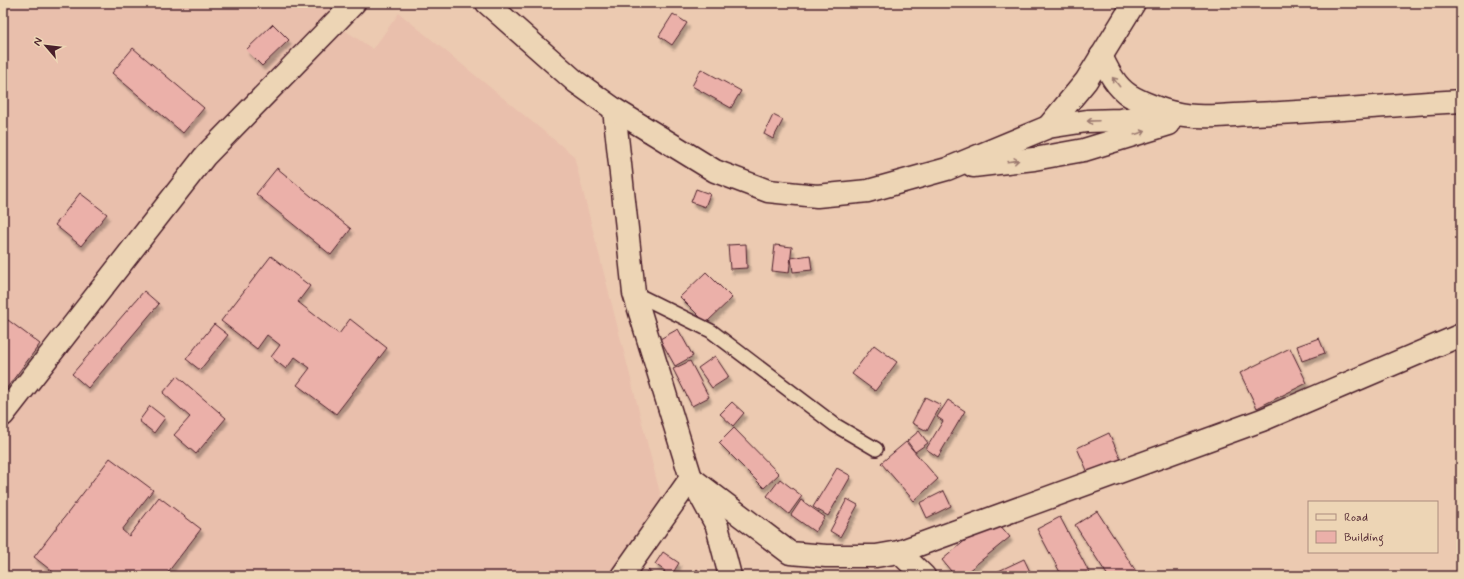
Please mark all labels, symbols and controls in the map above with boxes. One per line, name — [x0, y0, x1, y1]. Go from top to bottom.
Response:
north arrow — [26, 26, 66, 66]
text: N — [30, 35, 46, 48]
one-way arrow — [1112, 76, 1120, 87]
one-way arrow — [1087, 117, 1100, 125]
one-way arrow — [1133, 129, 1146, 136]
one-way arrow — [1006, 157, 1019, 165]
legend — [1308, 501, 1438, 553]
text: Road — [1344, 510, 1368, 526]
text: Building — [1344, 530, 1384, 547]

